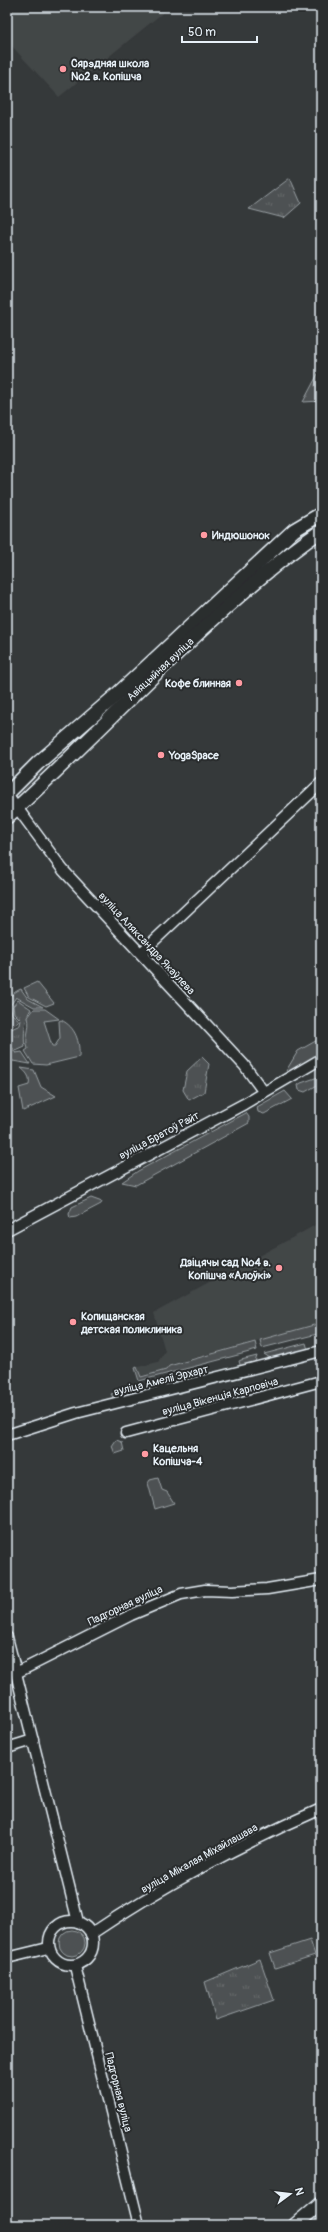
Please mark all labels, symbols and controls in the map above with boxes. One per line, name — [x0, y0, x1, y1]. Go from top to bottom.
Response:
scale bar — [182, 18, 257, 44]
text: 50 m — [188, 25, 216, 40]
place label: Сярэдняя школа №2 в. Копішча — [71, 57, 149, 83]
marker: Сярэдняя школа №2 в. Копішча — [58, 64, 68, 74]
place label: Индюшонок — [212, 529, 270, 542]
marker: Индюшонок — [199, 530, 209, 540]
street label: Авіяцыйная вуліца — [124, 635, 197, 704]
place label: Кофе блинная — [165, 677, 231, 690]
marker: Кофе блинная — [234, 678, 244, 688]
place label: YogaSpace — [168, 749, 219, 762]
marker: YogaSpace — [156, 750, 166, 760]
street label: вуліца Аляксандра Якаўлева — [96, 889, 197, 997]
street label: вуліца Братоў Райт — [117, 1109, 202, 1162]
place label: Дзіцячы сад №4 в. Копішча «Алоўкі» — [179, 1256, 271, 1282]
marker: Дзіцячы сад №4 в. Копішча «Алоўкі» — [274, 1263, 284, 1273]
place label: Копищанская детская поликлиника — [80, 1310, 182, 1336]
marker: Копищанская детская поликлиника — [68, 1317, 78, 1327]
street label: вуліца Амеліі Эрхарт — [112, 1362, 210, 1399]
street label: вуліца Вікенція Карповіча — [161, 1375, 280, 1418]
place label: Кацельня Копішча-4 — [153, 1442, 203, 1468]
marker: Кацельня Копішча-4 — [140, 1449, 150, 1459]
street label: Падгорная вуліца — [86, 1582, 165, 1629]
street label: вуліца Мікалая Міхайлашава — [139, 1821, 260, 1896]
street label: Падгорная вуліца — [102, 2051, 135, 2133]
north arrow — [270, 2174, 310, 2214]
text: N — [292, 2186, 307, 2197]

